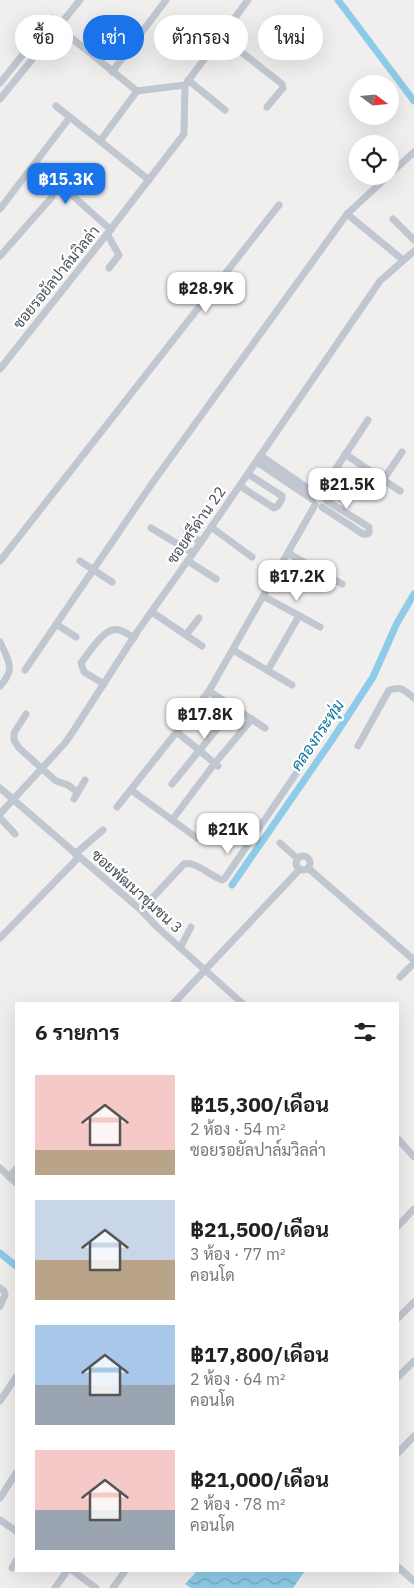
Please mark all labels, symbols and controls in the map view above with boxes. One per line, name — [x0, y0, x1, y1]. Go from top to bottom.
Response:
chip: ซื้อ — [15, 15, 73, 60]
chip: เช่า — [83, 15, 144, 60]
chip: ตัวกรอง — [154, 15, 248, 60]
chip: ใหม่ — [258, 15, 323, 60]
north arrow — [349, 75, 399, 125]
map controls — [349, 75, 399, 185]
button: locate — [349, 135, 399, 185]
pin: ฿15.3K — [25, 162, 107, 205]
text: ฿15.3K — [38, 169, 94, 189]
street label: ซอยรอยัลปาล์มวิลล่า — [9, 222, 103, 332]
pin: ฿28.9K — [165, 272, 247, 314]
text: ฿28.9K — [178, 278, 234, 298]
pin: ฿21.5K — [306, 468, 388, 510]
text: ฿21.5K — [319, 474, 375, 494]
street label: ซอยศรีด่าน 22 — [162, 483, 230, 567]
pin: ฿17.2K — [256, 560, 338, 602]
text: ฿17.2K — [269, 566, 325, 586]
water label: คลองกระทุ่ม — [286, 696, 350, 775]
pin: ฿17.8K — [164, 698, 246, 740]
text: ฿17.8K — [177, 704, 233, 724]
pin: ฿21K — [198, 812, 258, 855]
text: ฿21K — [208, 819, 248, 839]
street label: ซอยพัฒนาชุมชน 3 — [86, 845, 187, 938]
text: 6 รายการ — [35, 1018, 120, 1046]
icon: filters — [351, 1018, 379, 1046]
text: ฿15,300/เดือน — [190, 1090, 329, 1118]
icon: home — [75, 1095, 135, 1155]
text: 2 ห้อง · 54 m² — [190, 1119, 285, 1139]
text: ซอยรอยัลปาล์มวิลล่า — [190, 1140, 326, 1160]
text: ฿21,500/เดือน — [190, 1215, 329, 1243]
icon: home — [75, 1220, 135, 1280]
text: 3 ห้อง · 77 m² — [190, 1244, 285, 1264]
text: คอนโด — [190, 1265, 235, 1285]
text: ฿17,800/เดือน — [190, 1340, 329, 1368]
icon: home — [75, 1345, 135, 1405]
text: 2 ห้อง · 64 m² — [190, 1369, 285, 1389]
text: คอนโด — [190, 1390, 235, 1410]
text: ฿21,000/เดือน — [190, 1465, 329, 1493]
icon: home — [75, 1470, 135, 1530]
text: 2 ห้อง · 78 m² — [190, 1494, 285, 1514]
text: คอนโด — [190, 1515, 235, 1535]

